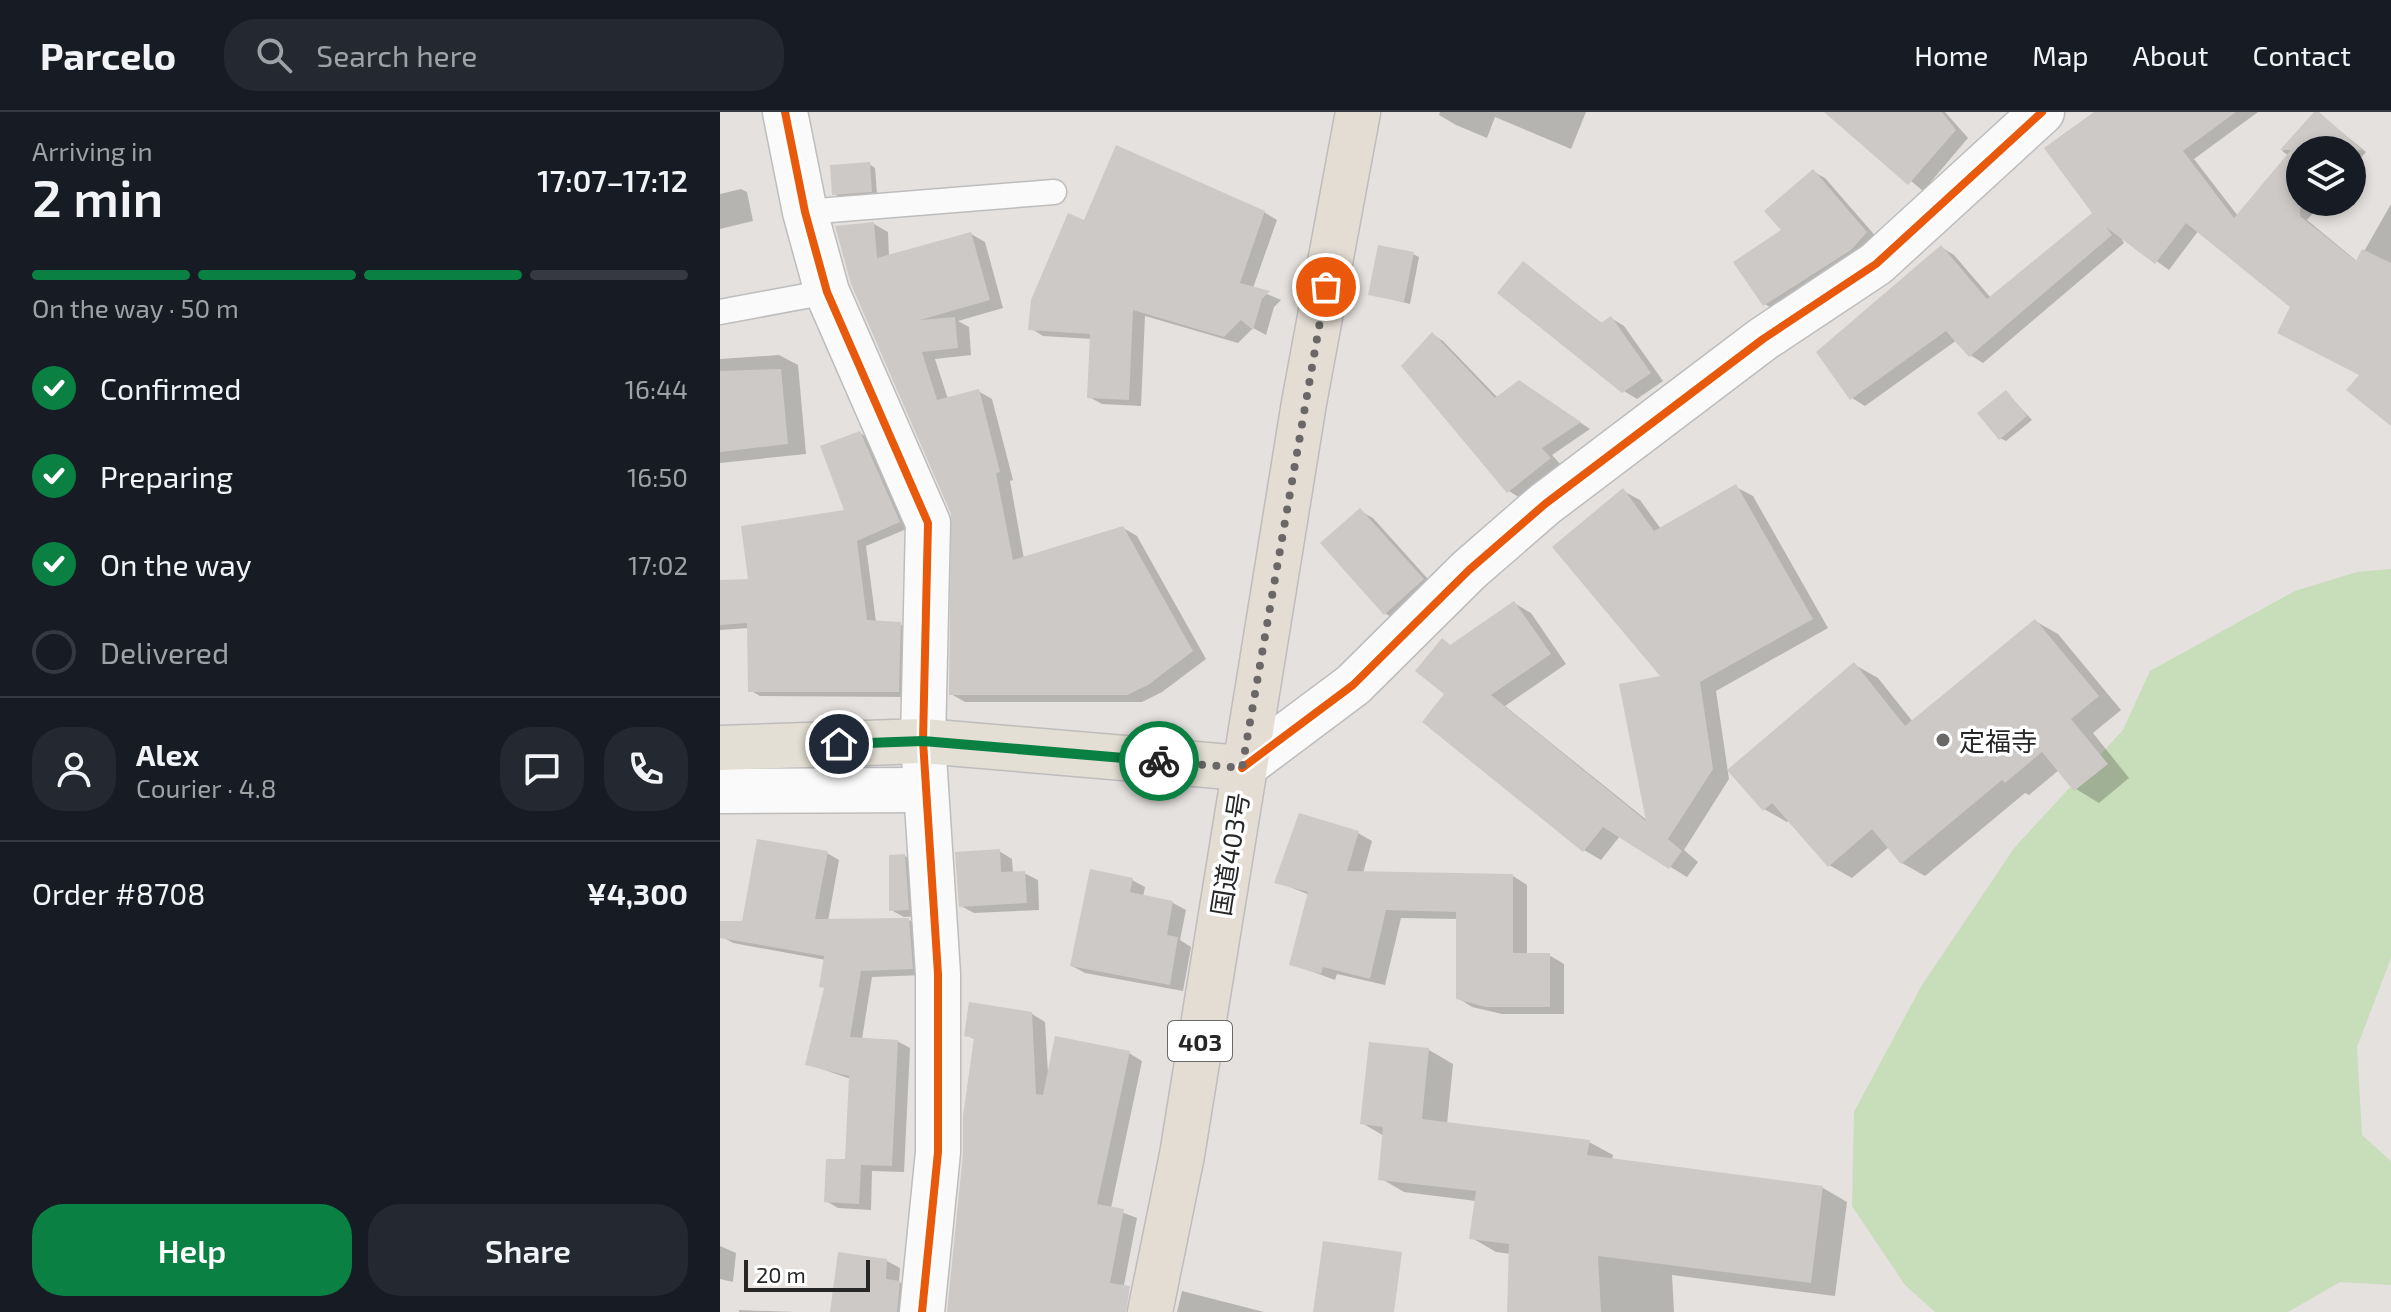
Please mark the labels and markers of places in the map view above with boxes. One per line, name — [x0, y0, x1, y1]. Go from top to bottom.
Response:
pin — [1292, 253, 1360, 321]
pin — [805, 710, 873, 778]
place label: 定福寺 — [1959, 725, 2037, 756]
marker: 定福寺 — [1934, 731, 1952, 749]

